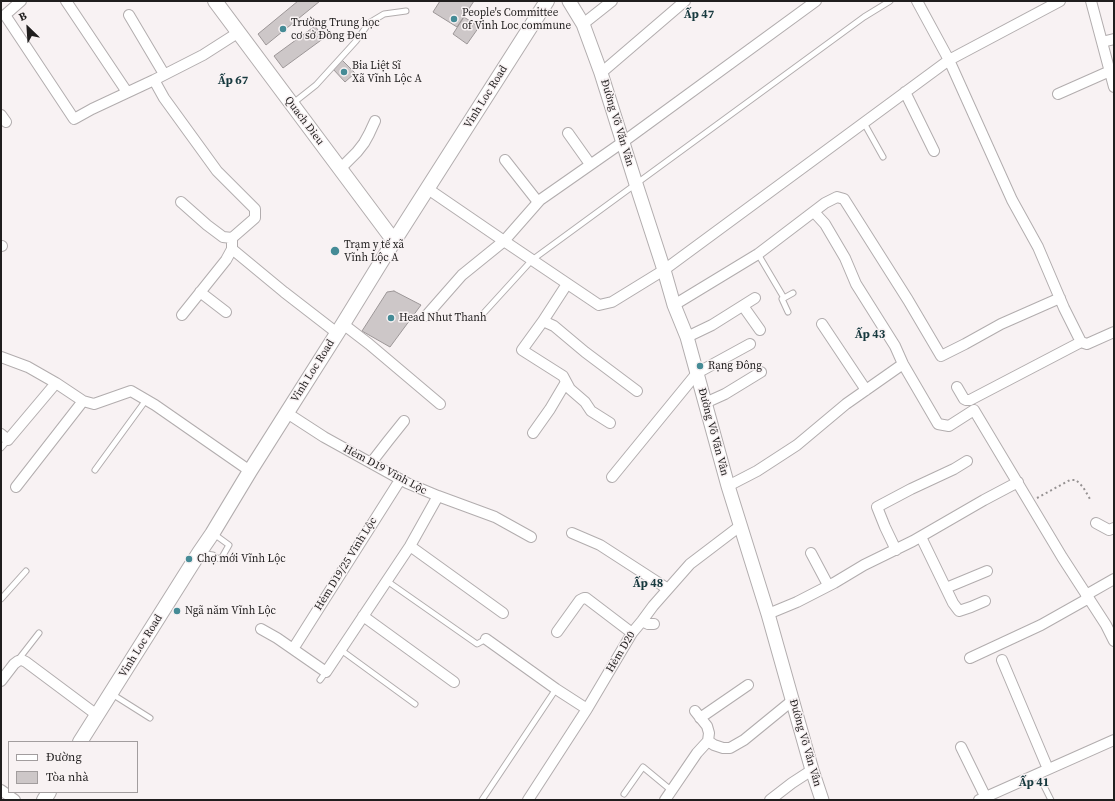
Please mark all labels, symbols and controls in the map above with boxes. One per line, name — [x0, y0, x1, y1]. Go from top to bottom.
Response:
place label: People's Committee of Vinh Loc commune — [462, 6, 571, 32]
north arrow — [8, 8, 48, 48]
text: B — [16, 8, 29, 25]
district label: Ấp 47 — [684, 8, 714, 22]
marker: People's Committee of Vinh Loc commune — [449, 14, 459, 24]
place label: Trường Trung học cơ sở Đồng Đen — [291, 16, 380, 42]
marker: Trường Trung học cơ sở Đồng Đen — [278, 24, 288, 34]
place label: Bia Liệt Sĩ Xã Vĩnh Lộc A — [352, 59, 422, 85]
street label: Vinh Loc Road — [461, 63, 511, 131]
marker: Bia Liệt Sĩ Xã Vĩnh Lộc A — [339, 67, 349, 77]
district label: Ấp 67 — [218, 74, 248, 88]
street label: Đường Võ Văn Vân — [597, 78, 637, 168]
street label: Quach Dieu — [281, 94, 327, 148]
place label: Trạm y tế xã Vĩnh Lộc A — [344, 238, 404, 264]
marker: Trạm y tế xã Vĩnh Lộc A — [329, 245, 341, 257]
place label: Head Nhut Thanh — [399, 311, 487, 325]
marker: Head Nhut Thanh — [386, 313, 396, 323]
district label: Ấp 43 — [855, 328, 885, 342]
street label: Vinh Loc Road — [288, 337, 338, 405]
place label: Rạng Đông — [708, 359, 762, 373]
marker: Rạng Đông — [695, 361, 705, 371]
street label: Đường Võ Văn Vân — [695, 387, 731, 477]
street label: Hẻm D19 Vĩnh Lộc — [341, 442, 429, 498]
street label: Hẻm D19/25 Vĩnh Lộc — [312, 515, 380, 613]
place label: Chợ mới Vĩnh Lộc — [197, 552, 286, 566]
marker: Chợ mới Vĩnh Lộc — [184, 554, 194, 564]
district label: Ấp 48 — [633, 577, 663, 591]
place label: Ngã năm Vĩnh Lộc — [185, 604, 276, 618]
marker: Ngã năm Vĩnh Lộc — [172, 606, 182, 616]
street label: Vinh Loc Road — [116, 612, 166, 680]
street label: Hẻm D20 — [604, 629, 638, 675]
street label: Đường Võ Văn Vân — [786, 698, 824, 788]
legend — [8, 741, 138, 793]
text: Đường — [46, 749, 82, 765]
text: Tòa nhà — [46, 769, 89, 785]
district label: Ấp 41 — [1019, 776, 1049, 790]

